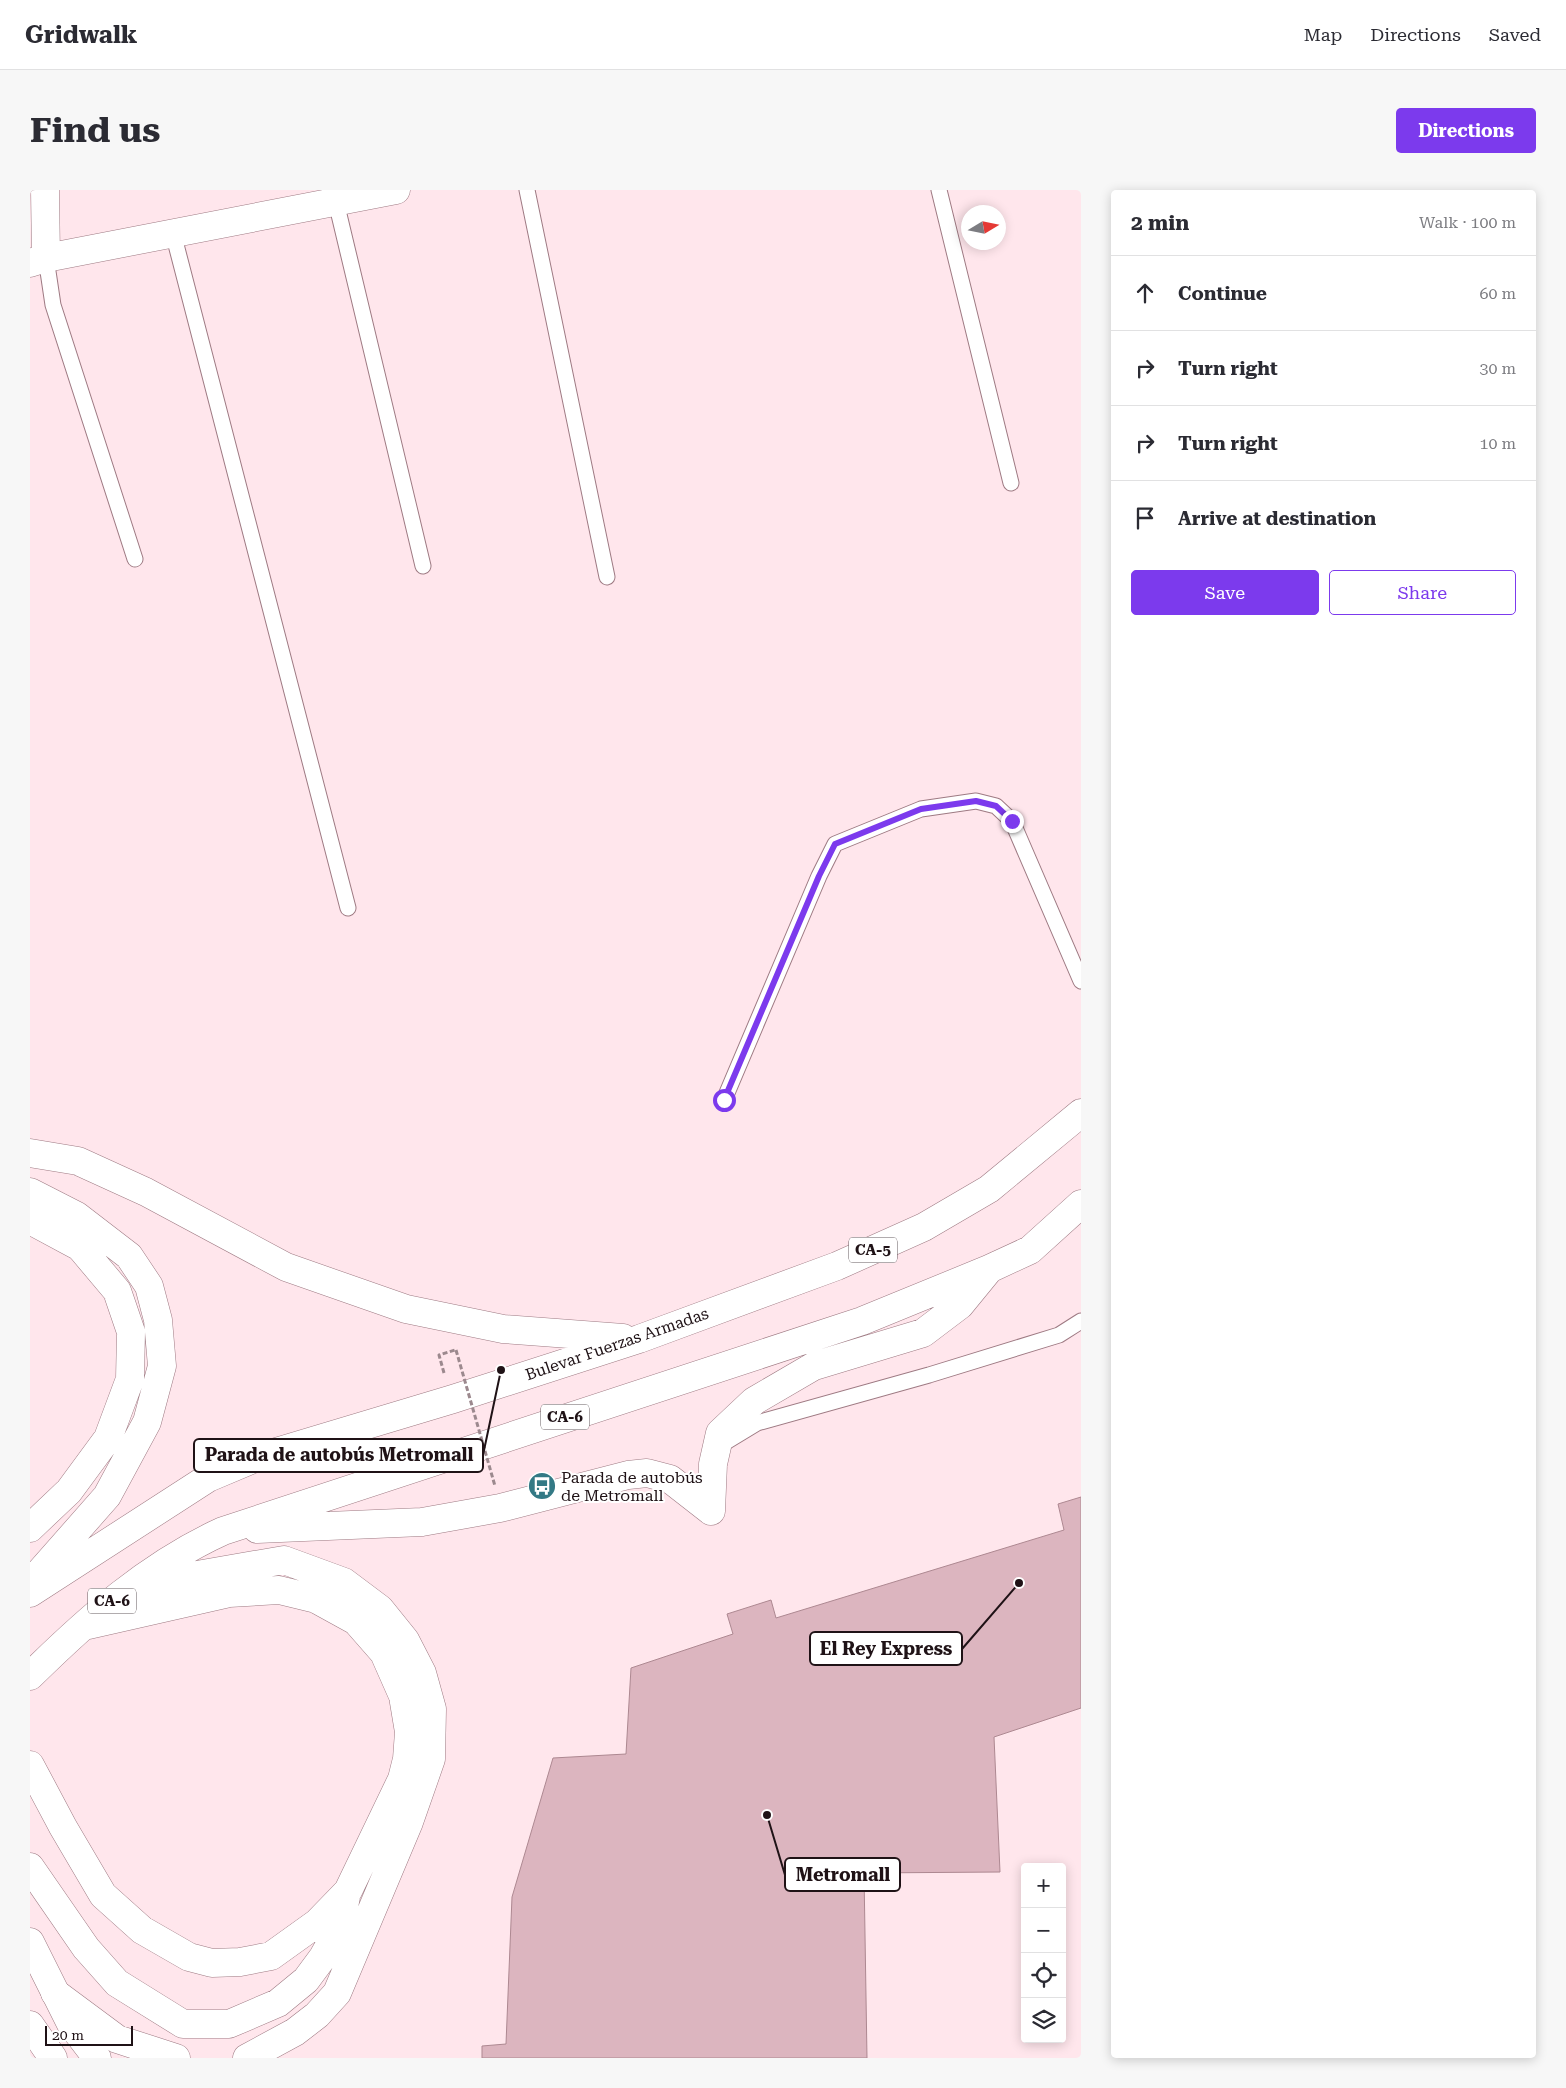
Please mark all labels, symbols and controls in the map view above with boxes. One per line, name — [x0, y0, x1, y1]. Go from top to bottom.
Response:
text: Gridwalk — [25, 21, 137, 49]
text: Map — [1304, 24, 1342, 45]
text: Directions — [1370, 24, 1461, 45]
text: Saved — [1489, 24, 1541, 45]
button: Directions — [1396, 108, 1536, 153]
text: Find us — [30, 110, 160, 151]
north arrow — [961, 205, 1006, 250]
text: 2 min — [1131, 211, 1189, 235]
text: Walk · 100 m — [1419, 213, 1516, 232]
icon: ahead — [1131, 279, 1159, 307]
text: Continue — [1178, 282, 1267, 305]
text: 60 m — [1479, 284, 1516, 303]
icon: right — [1131, 354, 1159, 382]
text: Turn right — [1178, 357, 1278, 380]
text: 30 m — [1479, 359, 1516, 378]
icon: right — [1131, 429, 1159, 457]
text: Turn right — [1178, 432, 1278, 455]
text: 10 m — [1479, 434, 1516, 453]
icon: arrive — [1131, 504, 1159, 532]
text: Arrive at destination — [1178, 507, 1376, 530]
button: Save — [1131, 570, 1319, 615]
button: Share — [1329, 570, 1516, 615]
route end — [1001, 810, 1024, 833]
route start — [713, 1089, 736, 1112]
road number: CA-5 — [849, 1238, 897, 1262]
street label: Bulevar Fuerzas Armadas — [523, 1304, 711, 1384]
road number: CA-6 — [541, 1404, 589, 1430]
callout: Parada de autobús Metromall — [194, 1439, 483, 1472]
text: Parada de autobús Metromall — [205, 1444, 473, 1465]
place label: Parada de autobús de Metromall — [561, 1468, 703, 1505]
bus stop icon: Parada de autobús de Metromall — [527, 1471, 557, 1501]
road number: CA-6 — [88, 1588, 136, 1614]
callout: El Rey Express — [810, 1632, 962, 1665]
text: El Rey Express — [820, 1638, 952, 1659]
callout: Metromall — [785, 1858, 900, 1891]
map controls — [1021, 1863, 1066, 2043]
button: + — [1021, 1863, 1066, 1908]
text: Metromall — [796, 1864, 890, 1885]
button: − — [1021, 1908, 1066, 1953]
button: locate — [1021, 1953, 1066, 1998]
button: layers — [1021, 1998, 1066, 2043]
scale bar — [45, 2023, 132, 2046]
text: 20 m — [52, 2027, 84, 2043]

